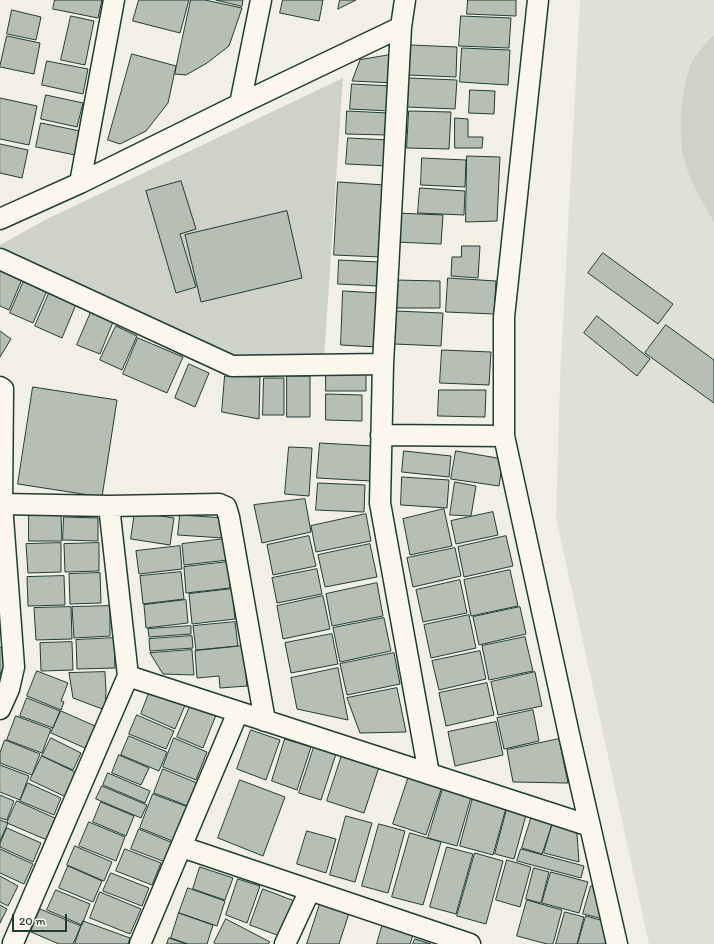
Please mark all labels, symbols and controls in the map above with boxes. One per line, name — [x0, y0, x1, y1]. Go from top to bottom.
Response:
scale bar — [14, 906, 69, 932]
text: 20 m — [19, 914, 46, 928]

